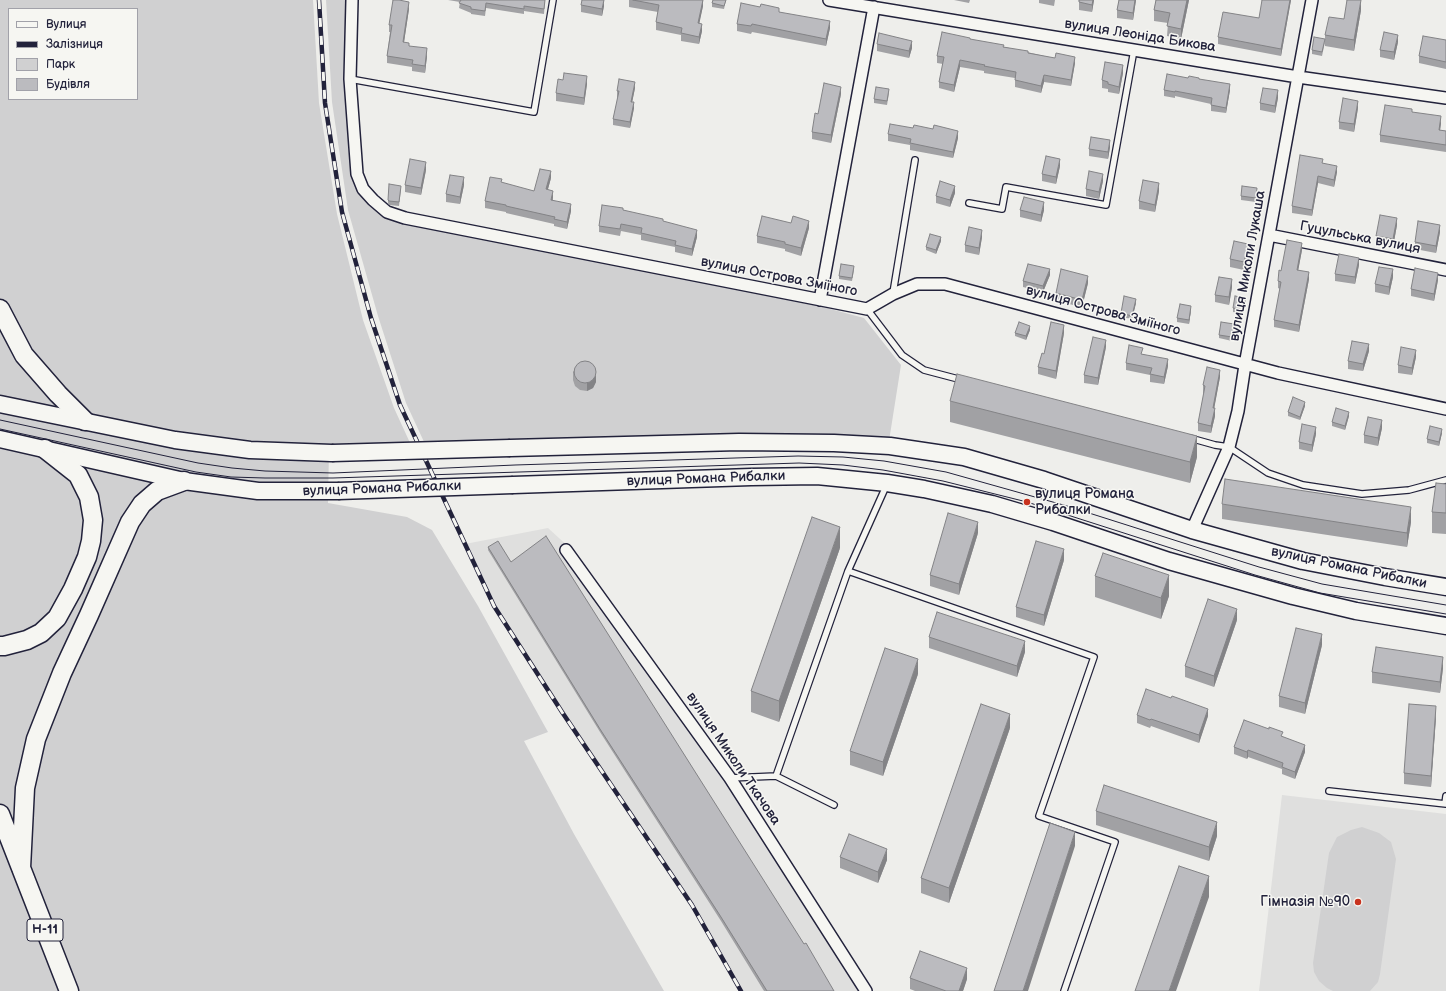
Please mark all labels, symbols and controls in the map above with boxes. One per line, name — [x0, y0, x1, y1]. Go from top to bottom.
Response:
legend — [8, 8, 138, 100]
street label: вулиця Леоніда Бикова — [1063, 16, 1217, 56]
text: Вулиця — [46, 17, 86, 32]
text: Залізниця — [46, 37, 103, 52]
text: Парк — [46, 57, 75, 72]
text: Будівля — [46, 77, 90, 92]
street label: вулиця Миколи Лукаша — [1226, 189, 1270, 343]
street label: Гуцульська вулиця — [1298, 218, 1422, 258]
street label: вулиця Острова Зміїного — [699, 254, 859, 300]
street label: вулиця Острова Зміїного — [1024, 282, 1182, 340]
street label: вулиця Романа Рибалки — [626, 468, 786, 490]
street label: вулиця Романа Рибалки — [302, 478, 462, 500]
place label: вулиця Романа Рибалки — [1035, 486, 1134, 518]
marker: вулиця Романа Рибалки — [1022, 497, 1032, 507]
street label: вулиця Романа Рибалки — [1270, 543, 1428, 593]
street label: вулиця Миколи Ткачова — [682, 689, 784, 829]
place label: Гімназія №90 — [1260, 894, 1350, 910]
marker: Гімназія №90 — [1353, 897, 1363, 907]
road number: Н-11 — [27, 919, 63, 941]

